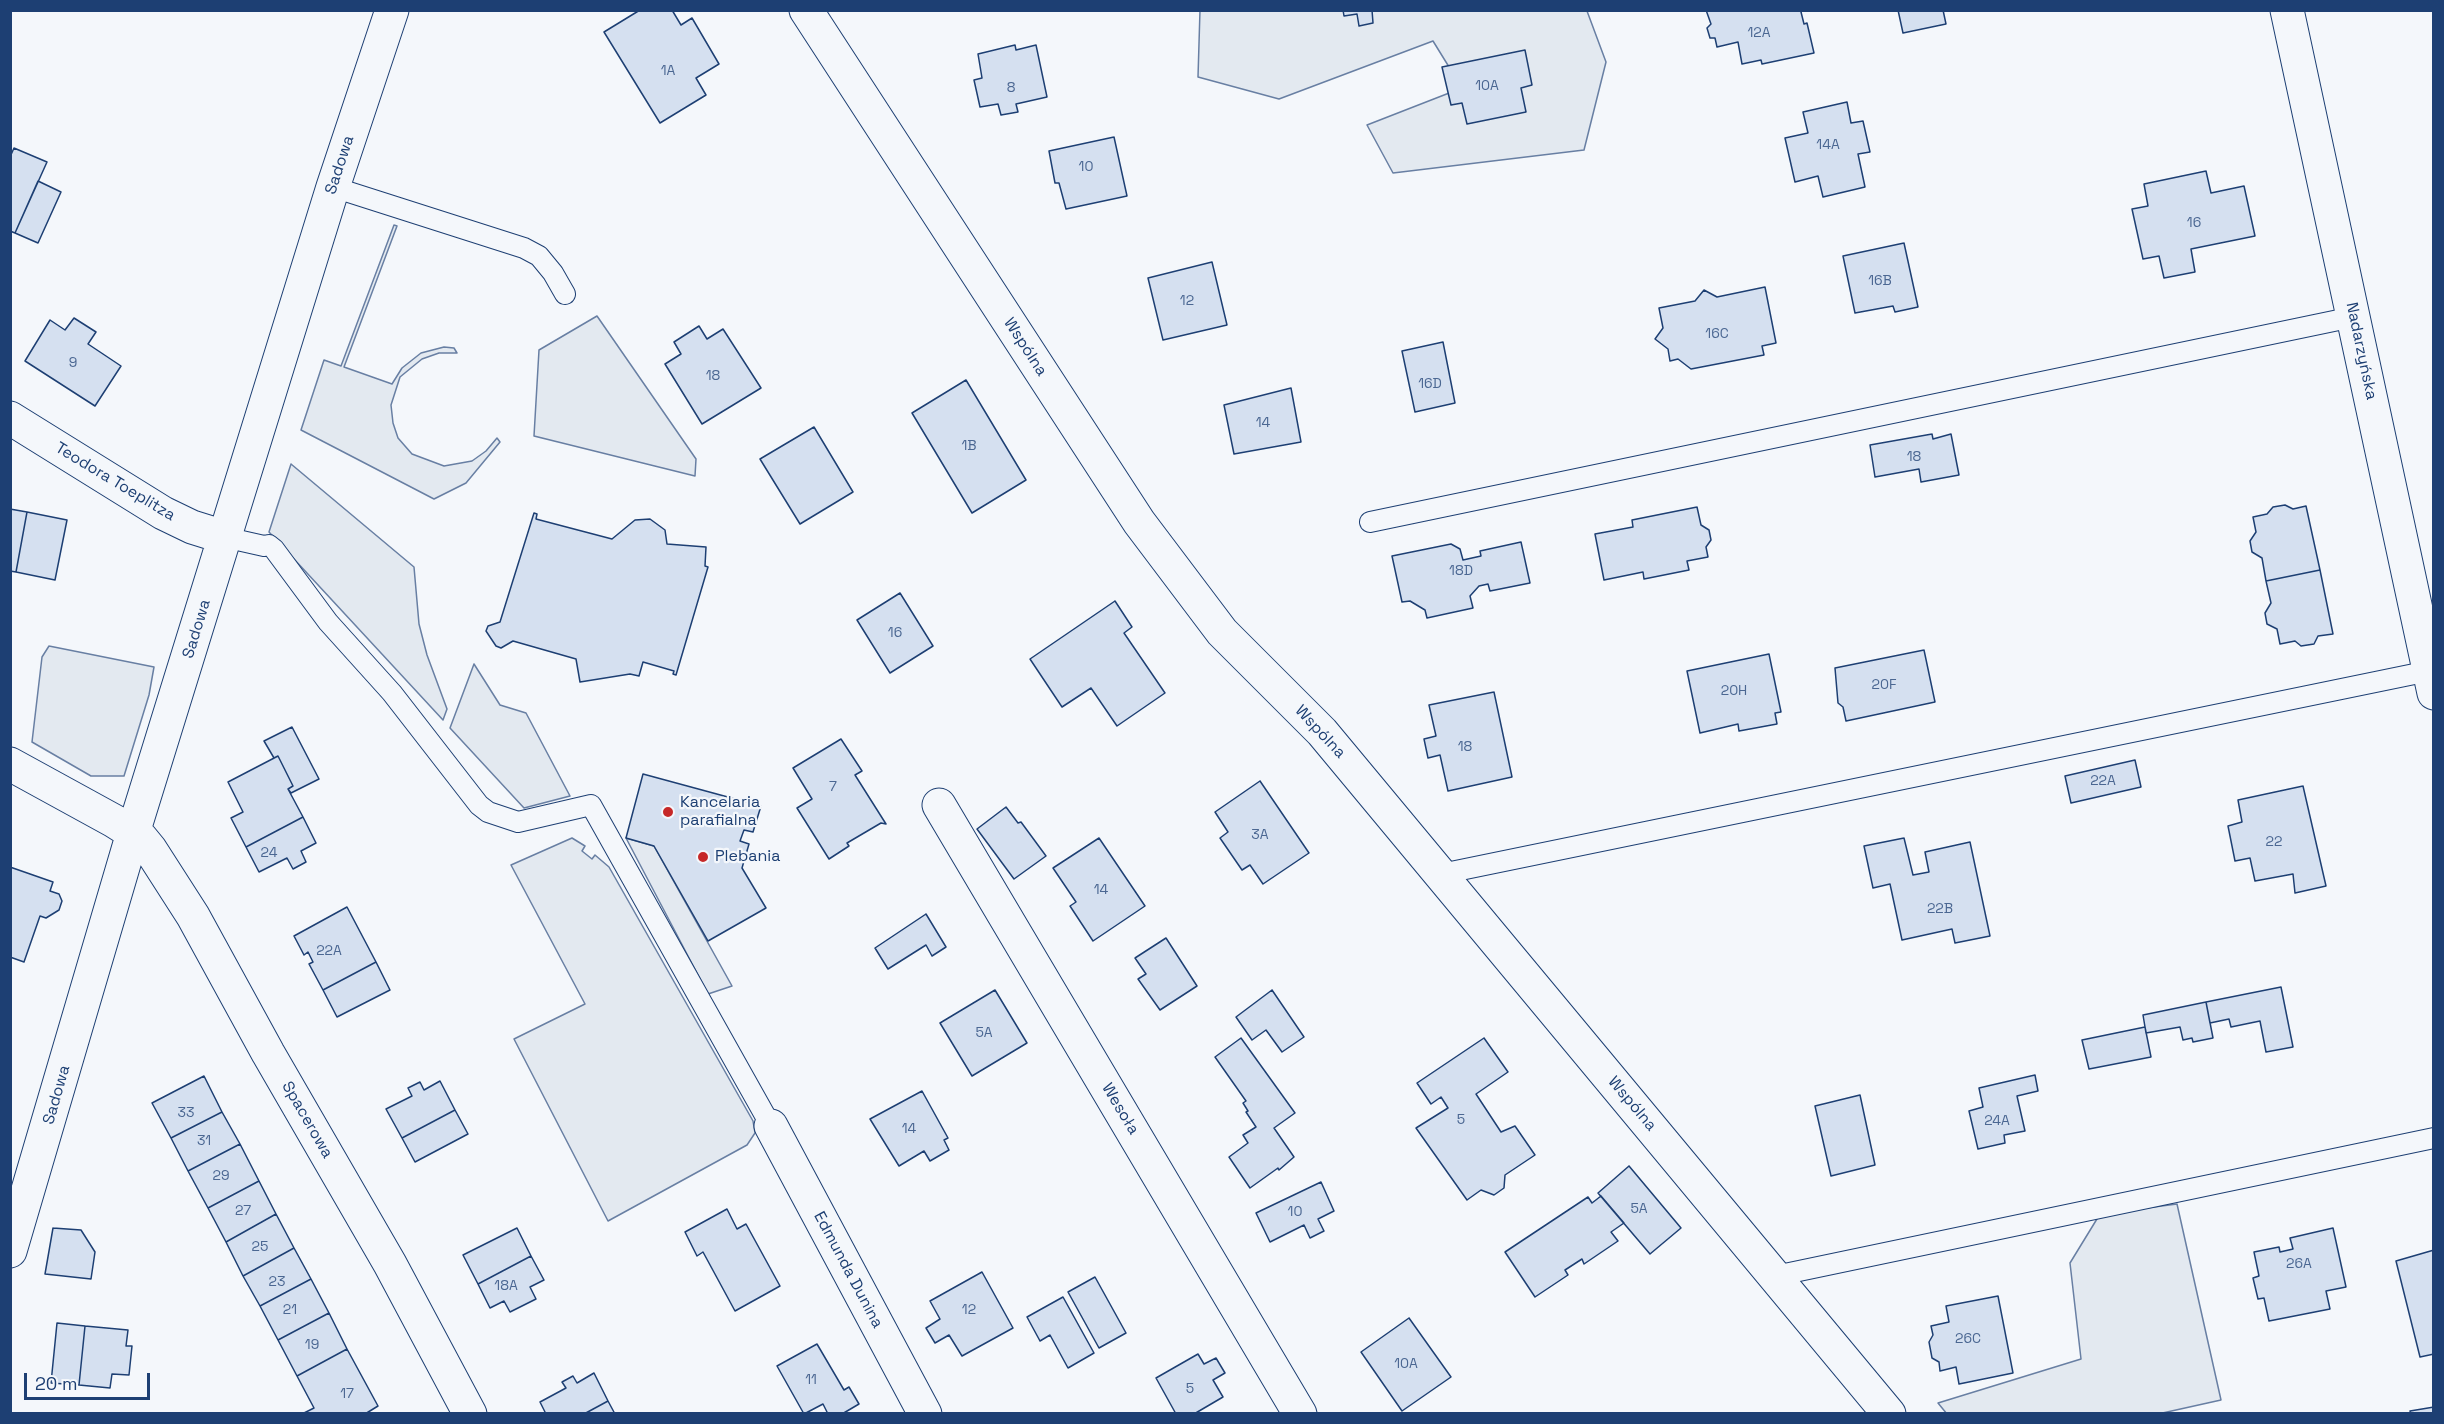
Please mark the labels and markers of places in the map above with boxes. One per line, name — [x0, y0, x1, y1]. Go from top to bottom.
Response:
place label: Kancelaria parafialna — [680, 793, 760, 831]
marker: Kancelaria parafialna — [661, 805, 675, 819]
place label: Plebania — [715, 847, 780, 867]
marker: Plebania — [696, 850, 710, 864]

